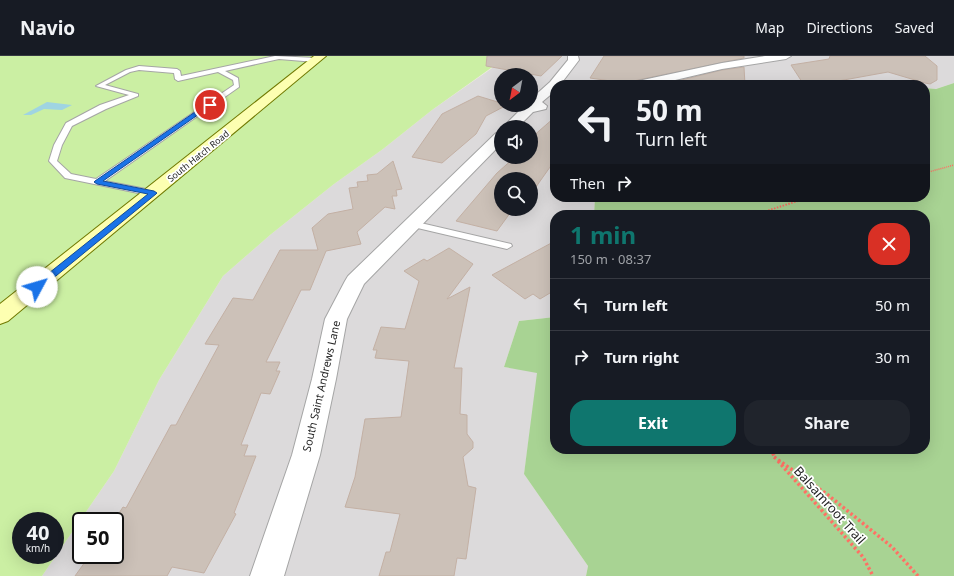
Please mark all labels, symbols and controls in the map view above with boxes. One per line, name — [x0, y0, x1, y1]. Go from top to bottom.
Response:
text: Navio — [20, 15, 75, 41]
text: Map — [755, 18, 784, 37]
text: Directions — [806, 18, 873, 37]
text: Saved — [895, 18, 934, 37]
north arrow — [494, 68, 538, 112]
map controls — [494, 68, 538, 216]
pin — [193, 88, 227, 122]
text: 50 m — [636, 91, 703, 129]
icon: arrive — [199, 94, 221, 116]
icon: left — [570, 96, 622, 148]
button: sound — [494, 120, 538, 164]
street label: South Hatch Road — [164, 127, 232, 185]
text: Turn left — [636, 127, 707, 151]
button: search — [494, 172, 538, 216]
icon: right — [613, 172, 635, 194]
text: Then — [570, 173, 605, 193]
text: 1 min — [570, 218, 636, 251]
button: close — [868, 223, 910, 265]
text: 150 m · 08:37 — [570, 250, 651, 268]
position arrow — [16, 266, 58, 308]
icon: left — [570, 294, 592, 316]
text: Turn left — [604, 295, 668, 315]
text: 50 m — [875, 295, 910, 315]
street label: South Saint Andrews Lane — [299, 319, 343, 453]
icon: right — [570, 346, 592, 368]
text: Turn right — [604, 347, 679, 367]
text: 30 m — [875, 347, 910, 367]
button: Exit — [570, 400, 736, 446]
button: Share — [744, 400, 910, 446]
street label: Balsamroot Trail — [790, 462, 870, 548]
speed limit sign: 50 — [72, 512, 124, 564]
text: 40 — [27, 519, 49, 546]
text: km/h — [26, 541, 50, 555]

